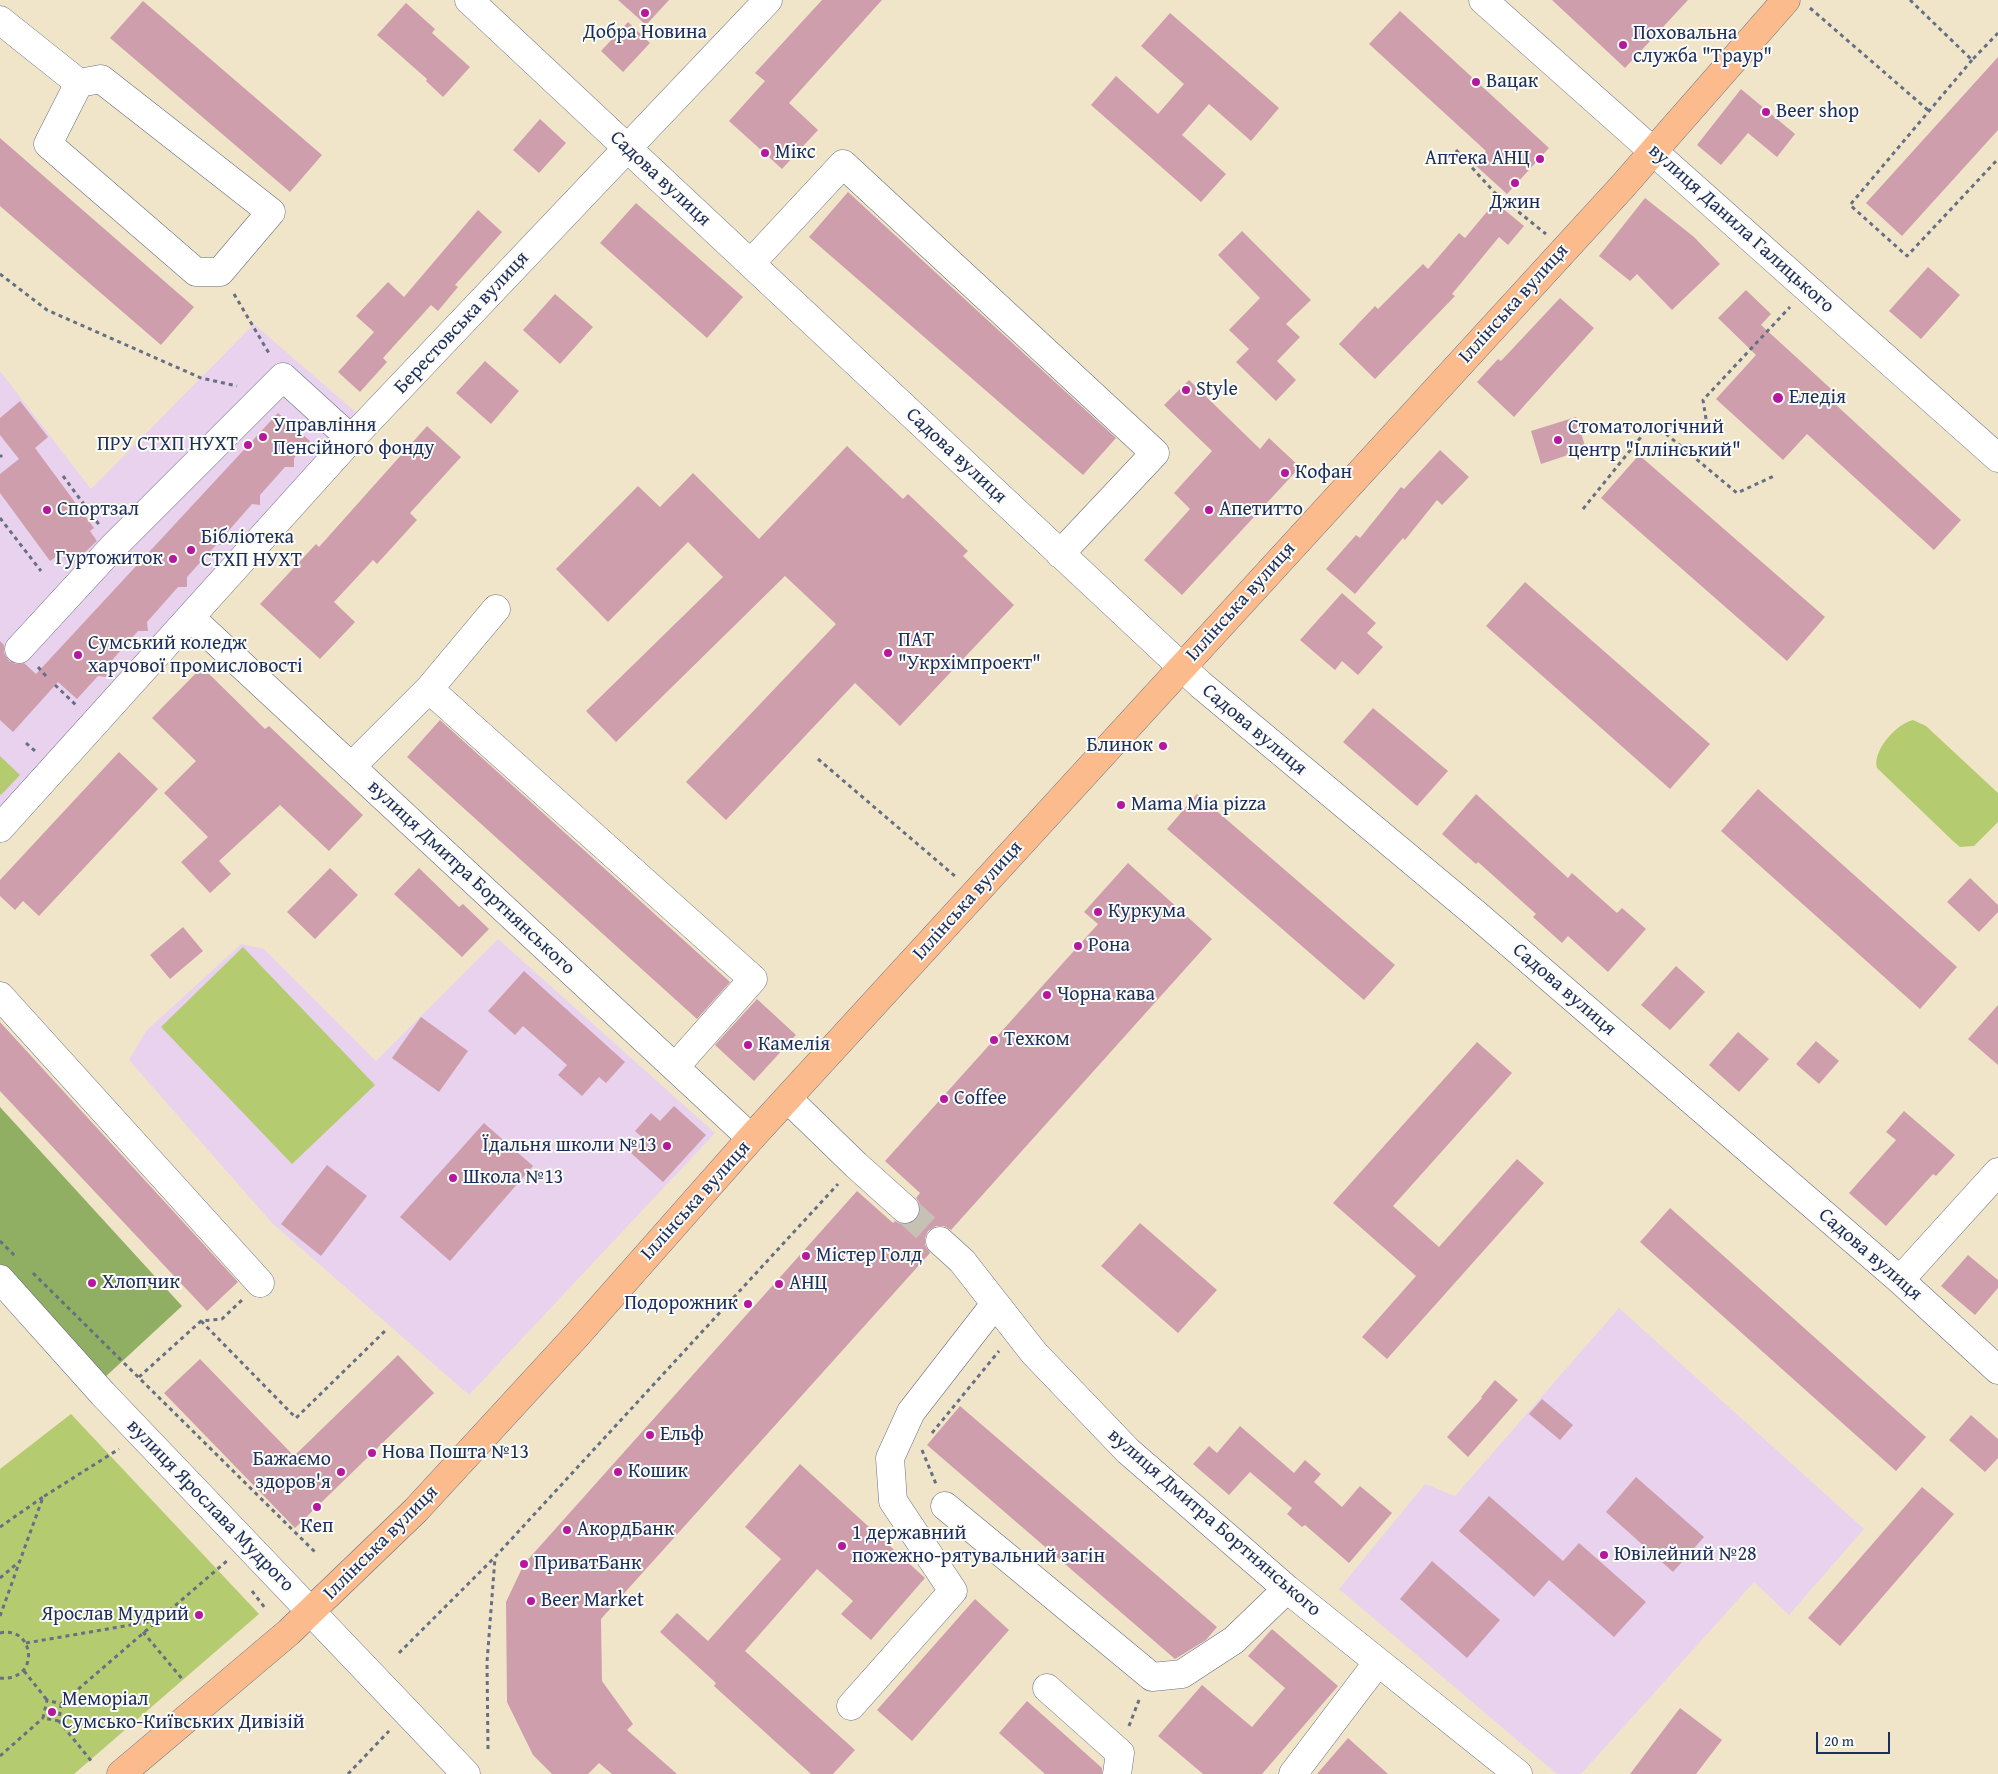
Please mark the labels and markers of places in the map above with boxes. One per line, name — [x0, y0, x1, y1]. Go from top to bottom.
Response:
marker: Добра Новина — [639, 7, 651, 19]
place label: Добра Новина — [583, 21, 707, 45]
place label: Поховальна служба "Траур" — [1633, 22, 1772, 69]
marker: Поховальна служба "Траур" — [1617, 39, 1629, 51]
place label: Вацак — [1486, 70, 1538, 94]
marker: Вацак — [1470, 76, 1482, 88]
place label: Beer shop — [1776, 100, 1859, 124]
marker: Beer shop — [1760, 106, 1772, 118]
place label: Мікс — [775, 141, 816, 165]
marker: Мікс — [759, 147, 771, 159]
place label: Аптека АНЦ — [1425, 147, 1530, 171]
marker: Аптека АНЦ — [1534, 153, 1546, 165]
marker: Джин — [1509, 177, 1521, 189]
place label: Джин — [1490, 191, 1540, 215]
place label: Style — [1196, 378, 1238, 402]
marker: Style — [1180, 384, 1192, 396]
place label: Еледія — [1789, 386, 1846, 410]
marker: Еледія — [1771, 391, 1785, 405]
place label: Управління Пенсійного фонду — [273, 414, 434, 461]
place label: Стоматологічний центр "Іллінський" — [1568, 416, 1741, 463]
marker: Управління Пенсійного фонду — [257, 431, 269, 443]
place label: ПРУ СТХП НУХТ — [97, 433, 238, 457]
marker: Стоматологічний центр "Іллінський" — [1552, 434, 1564, 446]
marker: ПРУ СТХП НУХТ — [242, 439, 254, 451]
place label: Кофан — [1295, 461, 1352, 485]
marker: Кофан — [1279, 467, 1291, 479]
place label: Спортзал — [57, 498, 139, 522]
place label: Апетитто — [1219, 498, 1303, 522]
marker: Спортзал — [41, 504, 53, 516]
marker: Апетитто — [1203, 504, 1215, 516]
place label: Бібліотека СТХП НУХТ — [201, 526, 302, 573]
marker: Бібліотека СТХП НУХТ — [185, 544, 197, 556]
place label: Гуртожиток — [56, 547, 163, 571]
marker: Гуртожиток — [167, 553, 179, 565]
place label: ПАТ "Укрхімпроект" — [898, 629, 1041, 676]
place label: Сумський коледж харчової промисловості — [88, 632, 302, 679]
marker: ПАТ "Укрхімпроект" — [882, 647, 894, 659]
marker: Сумський коледж харчової промисловості — [72, 649, 84, 661]
place label: Блинок — [1086, 734, 1153, 758]
marker: Блинок — [1157, 740, 1169, 752]
place label: Mama Mia pizza — [1131, 793, 1266, 817]
marker: Mama Mia pizza — [1115, 799, 1127, 811]
place label: Куркума — [1108, 900, 1186, 924]
marker: Куркума — [1092, 906, 1104, 918]
place label: Рона — [1088, 934, 1130, 958]
marker: Рона — [1072, 940, 1084, 952]
place label: Чорна кава — [1057, 983, 1155, 1007]
marker: Чорна кава — [1041, 989, 1053, 1001]
place label: Техком — [1004, 1028, 1070, 1052]
place label: Камелія — [758, 1033, 830, 1057]
marker: Техком — [988, 1034, 1000, 1046]
marker: Камелія — [742, 1039, 754, 1051]
place label: Coffee — [954, 1087, 1007, 1111]
marker: Coffee — [938, 1093, 950, 1105]
place label: Їдальня школи №13 — [483, 1134, 657, 1158]
marker: Їдальня школи №13 — [661, 1140, 673, 1152]
place label: Школа №13 — [463, 1166, 563, 1190]
marker: Школа №13 — [447, 1172, 459, 1184]
place label: Містер Голд — [816, 1244, 922, 1268]
marker: Містер Голд — [800, 1250, 812, 1262]
place label: Хлопчик — [102, 1271, 180, 1295]
place label: АНЦ — [789, 1272, 827, 1296]
marker: Хлопчик — [86, 1277, 98, 1289]
marker: АНЦ — [773, 1278, 785, 1290]
place label: Подорожник — [624, 1292, 738, 1316]
marker: Подорожник — [742, 1298, 754, 1310]
place label: Ельф — [660, 1423, 704, 1447]
marker: Ельф — [644, 1429, 656, 1441]
place label: Нова Пошта №13 — [382, 1441, 529, 1465]
marker: Нова Пошта №13 — [366, 1447, 378, 1459]
place label: Бажаємо здоров'я — [253, 1448, 331, 1495]
place label: Кошик — [628, 1460, 688, 1484]
marker: Бажаємо здоров'я — [335, 1466, 347, 1478]
marker: Кошик — [612, 1466, 624, 1478]
marker: Кеп — [311, 1501, 323, 1513]
place label: Кеп — [301, 1515, 333, 1539]
place label: АкордБанк — [577, 1518, 674, 1542]
place label: 1 державний пожежно-рятувальний загін — [852, 1522, 1105, 1569]
marker: АкордБанк — [561, 1524, 573, 1536]
marker: 1 державний пожежно-рятувальний загін — [836, 1540, 848, 1552]
place label: Ювілейний №28 — [1614, 1543, 1757, 1567]
marker: Ювілейний №28 — [1598, 1549, 1610, 1561]
place label: ПриватБанк — [534, 1552, 641, 1576]
marker: ПриватБанк — [518, 1558, 530, 1570]
place label: Beer Market — [541, 1589, 644, 1613]
marker: Beer Market — [525, 1595, 537, 1607]
place label: Ярослав Мудрий — [41, 1603, 189, 1627]
marker: Ярослав Мудрий — [193, 1609, 205, 1621]
place label: Меморіал Сумсько-Київських Дивізій — [62, 1688, 305, 1735]
marker: Меморіал Сумсько-Київських Дивізій — [46, 1706, 58, 1718]

